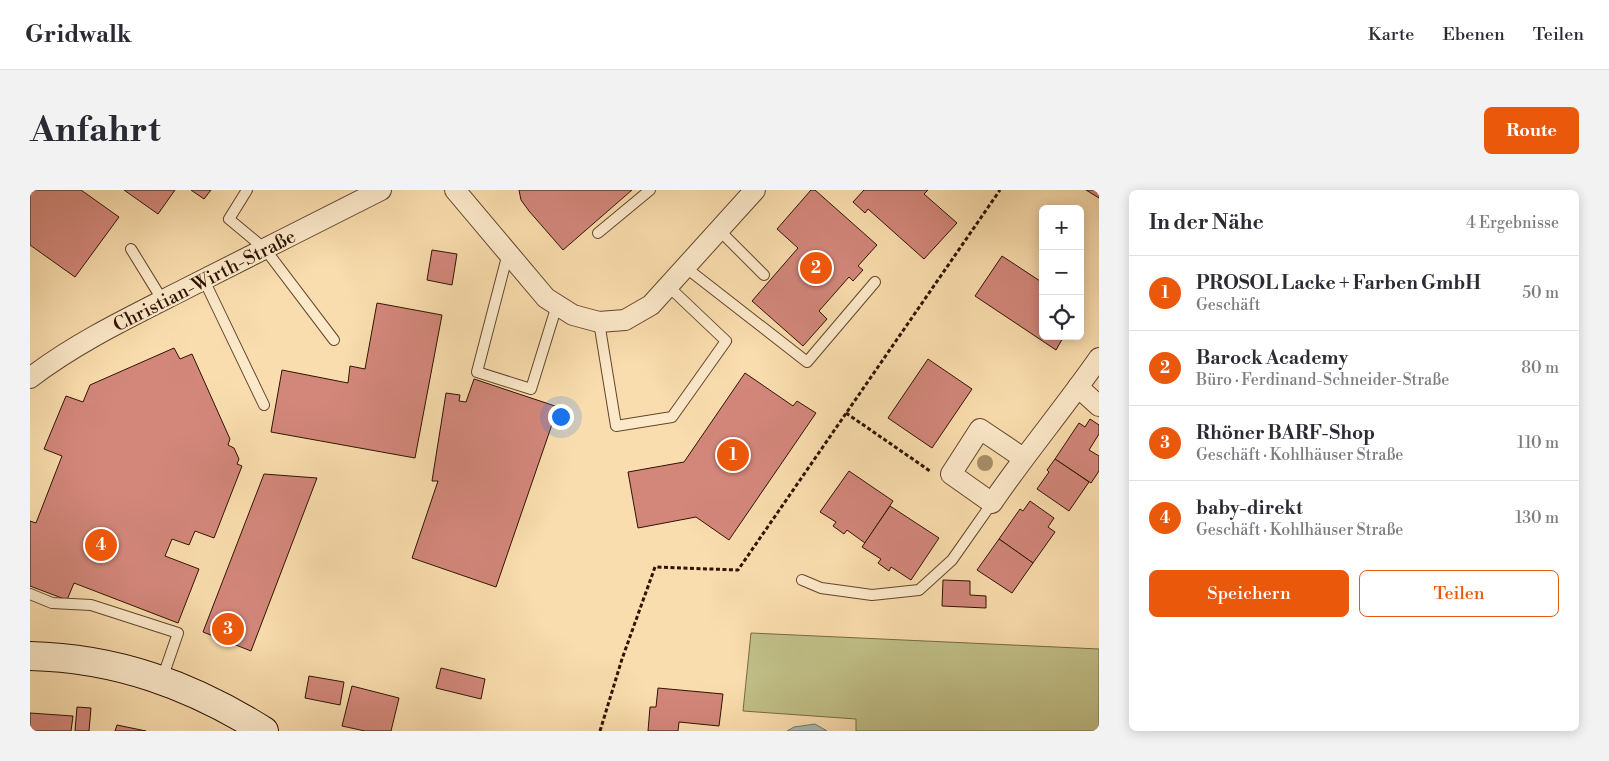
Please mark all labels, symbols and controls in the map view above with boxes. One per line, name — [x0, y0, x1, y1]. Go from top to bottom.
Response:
text: Gridwalk — [25, 20, 132, 50]
text: Karte — [1368, 23, 1414, 46]
text: Ebenen — [1442, 23, 1505, 46]
text: Teilen — [1533, 23, 1584, 46]
button: Route — [1484, 107, 1579, 154]
text: Anfahrt — [30, 109, 161, 152]
map controls — [1039, 205, 1084, 340]
button: + — [1039, 205, 1084, 250]
text: In der Nähe — [1149, 210, 1264, 236]
text: 4 Ergebnisse — [1466, 213, 1559, 233]
street label: Christian-Wirth-Straße — [109, 224, 300, 337]
pin: 2 — [800, 249, 832, 287]
button: − — [1039, 250, 1084, 295]
text: PROSOL Lacke + Farben GmbH — [1196, 271, 1481, 295]
text: 1 — [1161, 283, 1169, 303]
text: 50 m — [1522, 283, 1559, 303]
button: locate — [1039, 295, 1084, 340]
text: Geschäft — [1196, 295, 1261, 315]
text: Barock Academy — [1196, 346, 1348, 370]
text: 2 — [1160, 358, 1170, 378]
text: 80 m — [1521, 358, 1559, 378]
text: Büro · Ferdinand-Schneider-Straße — [1196, 370, 1449, 390]
your location — [548, 404, 574, 430]
text: Rhöner BARF-Shop — [1196, 421, 1375, 445]
text: 3 — [1160, 433, 1170, 453]
text: 110 m — [1517, 433, 1559, 453]
pin: 1 — [717, 436, 749, 474]
text: Geschäft · Kohlhäuser Straße — [1196, 445, 1403, 465]
text: baby-direkt — [1196, 496, 1303, 520]
text: 4 — [1160, 508, 1170, 528]
text: 130 m — [1515, 508, 1559, 528]
text: Geschäft · Kohlhäuser Straße — [1196, 520, 1403, 540]
pin: 4 — [85, 526, 117, 564]
button: Speichern — [1149, 570, 1349, 617]
button: Teilen — [1359, 570, 1559, 617]
pin: 3 — [212, 610, 244, 648]

